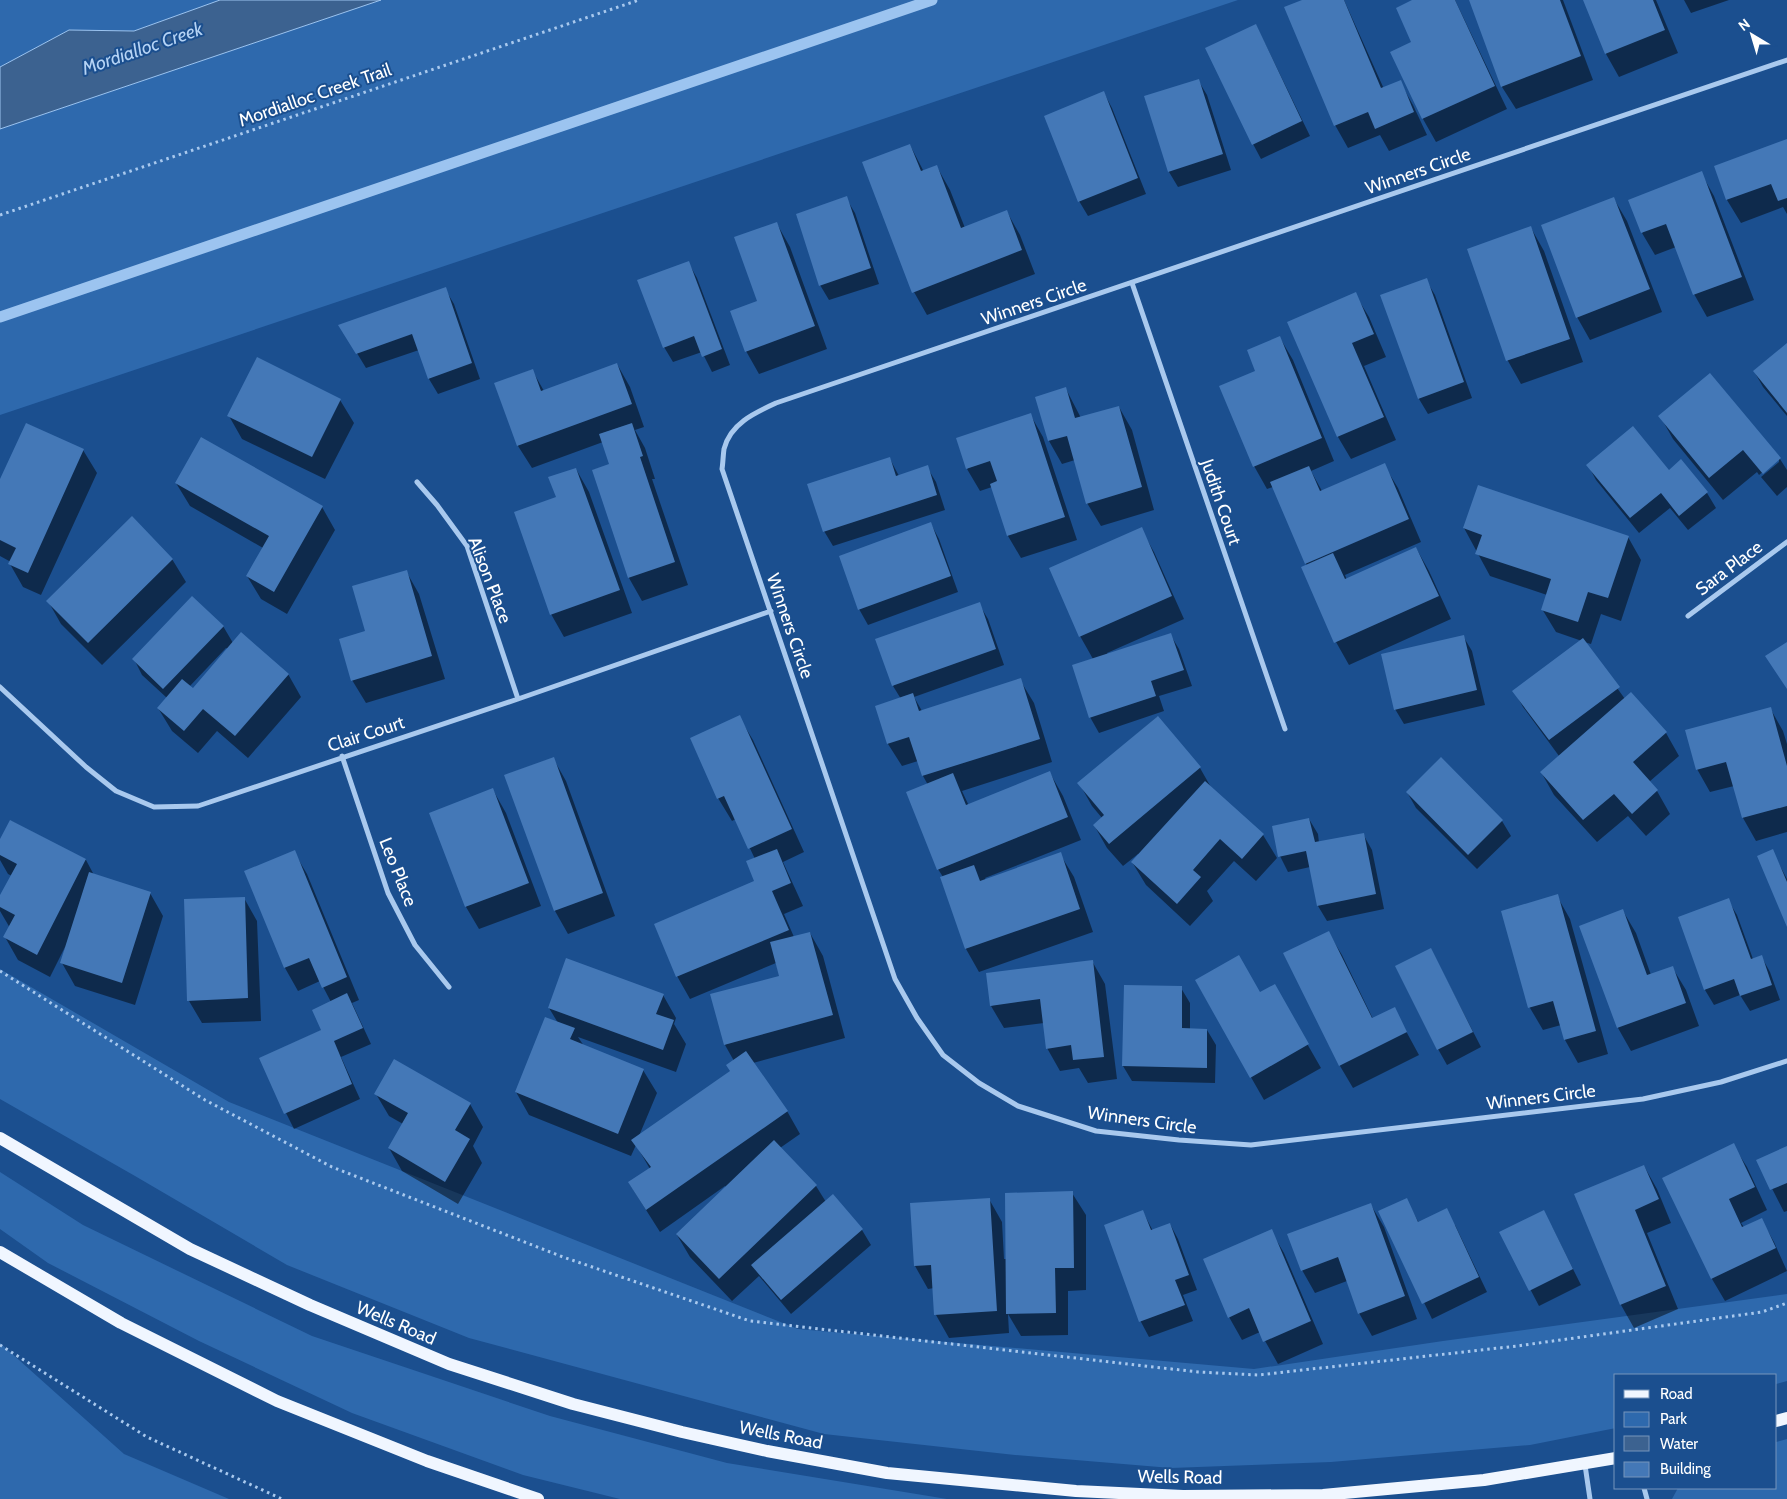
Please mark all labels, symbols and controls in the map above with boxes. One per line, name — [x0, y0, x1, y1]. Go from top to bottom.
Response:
north arrow — [1727, 10, 1777, 60]
text: N — [1735, 15, 1753, 35]
water label: Mordialloc Creek — [78, 17, 206, 80]
street label: Mordialloc Creek Trail — [236, 58, 395, 131]
street label: Winners Circle — [1363, 143, 1473, 199]
street label: Winners Circle — [979, 274, 1089, 330]
street label: Judith Court — [1196, 455, 1246, 548]
street label: Alison Place — [463, 534, 517, 626]
street label: Sara Place — [1691, 536, 1767, 600]
street label: Winners Circle — [762, 571, 818, 681]
street label: Clair Court — [325, 711, 407, 757]
street label: Leo Place — [374, 834, 422, 910]
street label: Winners Circle — [1485, 1079, 1597, 1115]
street label: Winners Circle — [1086, 1101, 1198, 1139]
street label: Wells Road — [353, 1296, 439, 1350]
legend — [1614, 1374, 1777, 1489]
text: Road — [1660, 1385, 1693, 1403]
text: Park — [1660, 1410, 1687, 1428]
street label: Wells Road — [737, 1416, 825, 1454]
text: Water — [1660, 1435, 1698, 1453]
text: Building — [1660, 1460, 1711, 1478]
street label: Wells Road — [1138, 1465, 1222, 1489]

